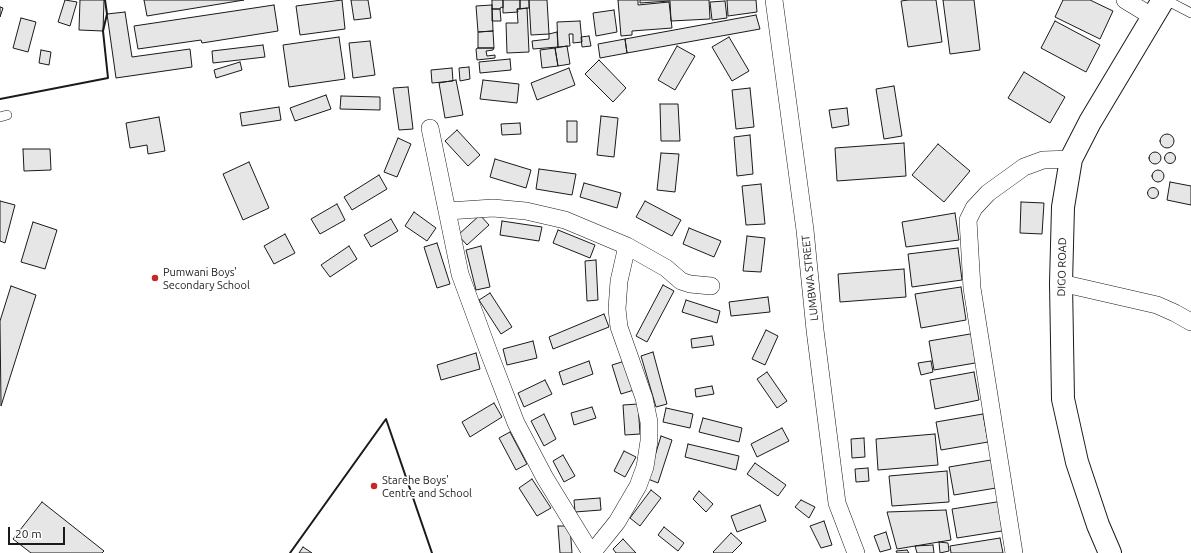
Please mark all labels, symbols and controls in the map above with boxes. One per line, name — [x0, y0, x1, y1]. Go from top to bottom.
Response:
street label: LUMBWA STREET — [799, 234, 821, 322]
street label: DIGO ROAD — [1055, 237, 1069, 297]
place label: Pumwani Boys' Secondary School — [163, 265, 250, 291]
marker: Pumwani Boys' Secondary School — [150, 273, 160, 283]
place label: Starehe Boys' Centre and School — [382, 473, 472, 499]
marker: Starehe Boys' Centre and School — [369, 481, 379, 491]
scale bar — [10, 519, 67, 545]
text: 20 m — [15, 527, 42, 540]

